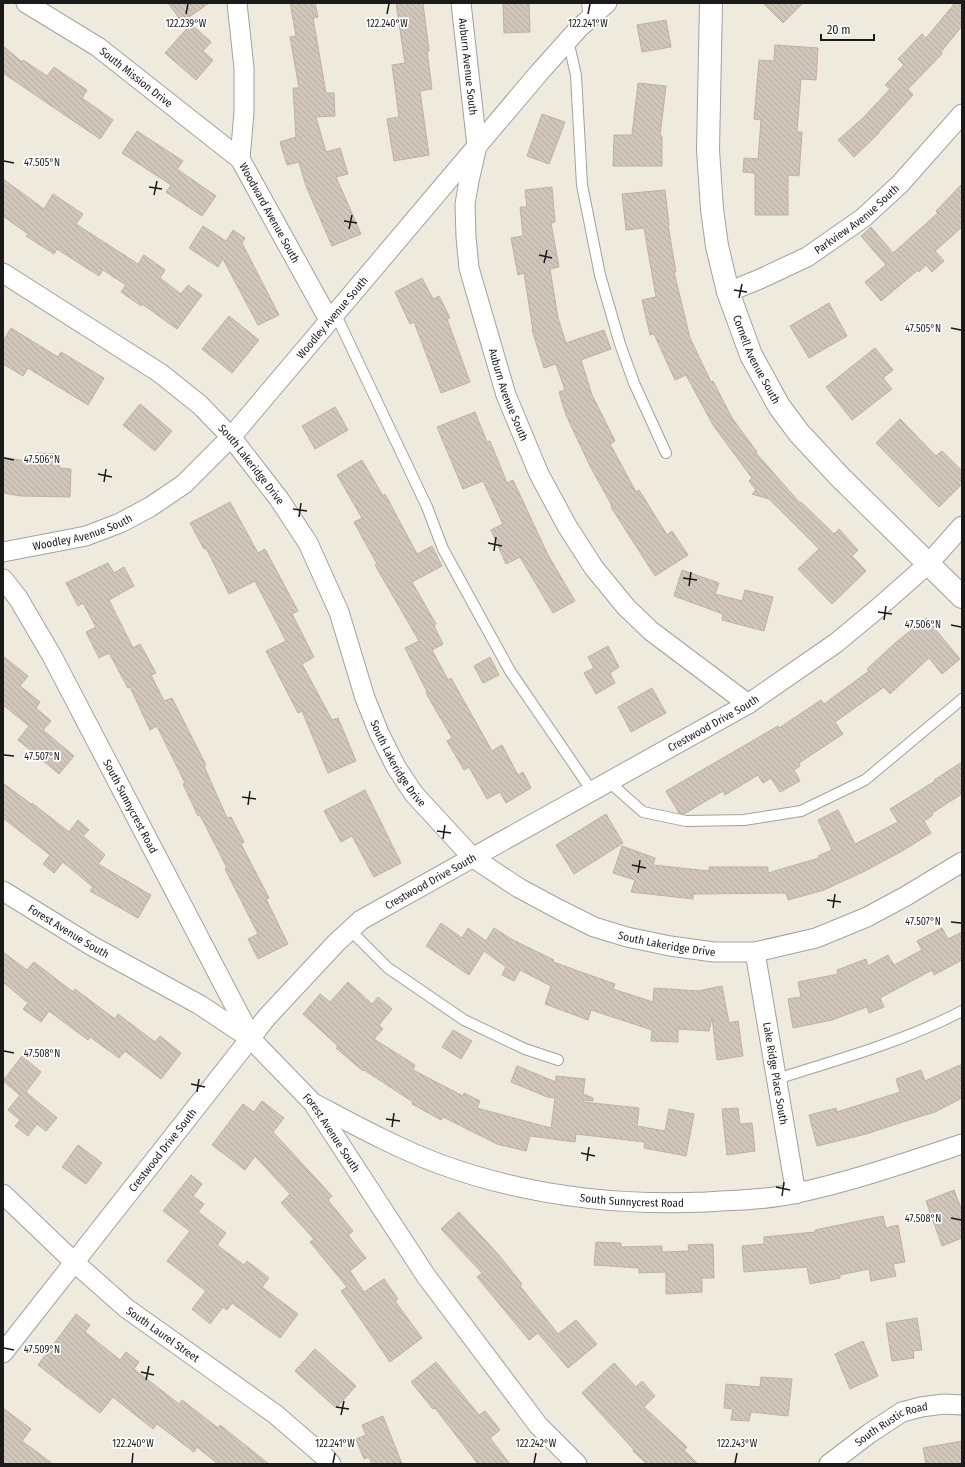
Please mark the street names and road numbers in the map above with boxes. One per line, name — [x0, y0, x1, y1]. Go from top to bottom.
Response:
street label: Auburn Avenue South — [456, 17, 480, 116]
street label: South Mission Drive — [97, 44, 175, 110]
street label: Woodward Avenue South — [237, 161, 303, 265]
street label: Parkview Avenue South — [812, 182, 902, 256]
street label: Woodley Avenue South — [294, 274, 370, 361]
street label: Cornell Avenue South — [730, 313, 783, 406]
street label: Auburn Avenue South — [486, 347, 531, 443]
street label: South Lakeridge Drive — [216, 422, 287, 507]
street label: Woodley Avenue South — [31, 511, 134, 553]
street label: Crestwood Drive South — [665, 692, 761, 754]
street label: South Lakeridge Drive — [368, 718, 429, 809]
street label: South Sunnycrest Road — [101, 757, 160, 855]
street label: Crestwood Drive South — [383, 851, 478, 912]
street label: Forest Avenue South — [26, 902, 111, 961]
street label: South Lakeridge Drive — [617, 928, 716, 959]
street label: Lake Ridge Place South — [760, 1021, 791, 1126]
street label: Forest Avenue South — [301, 1090, 363, 1174]
street label: Crestwood Drive South — [126, 1106, 199, 1194]
street label: South Sunnycrest Road — [579, 1191, 684, 1209]
street label: South Laurel Street — [124, 1304, 202, 1365]
street label: South Rustic Road — [852, 1400, 928, 1449]

